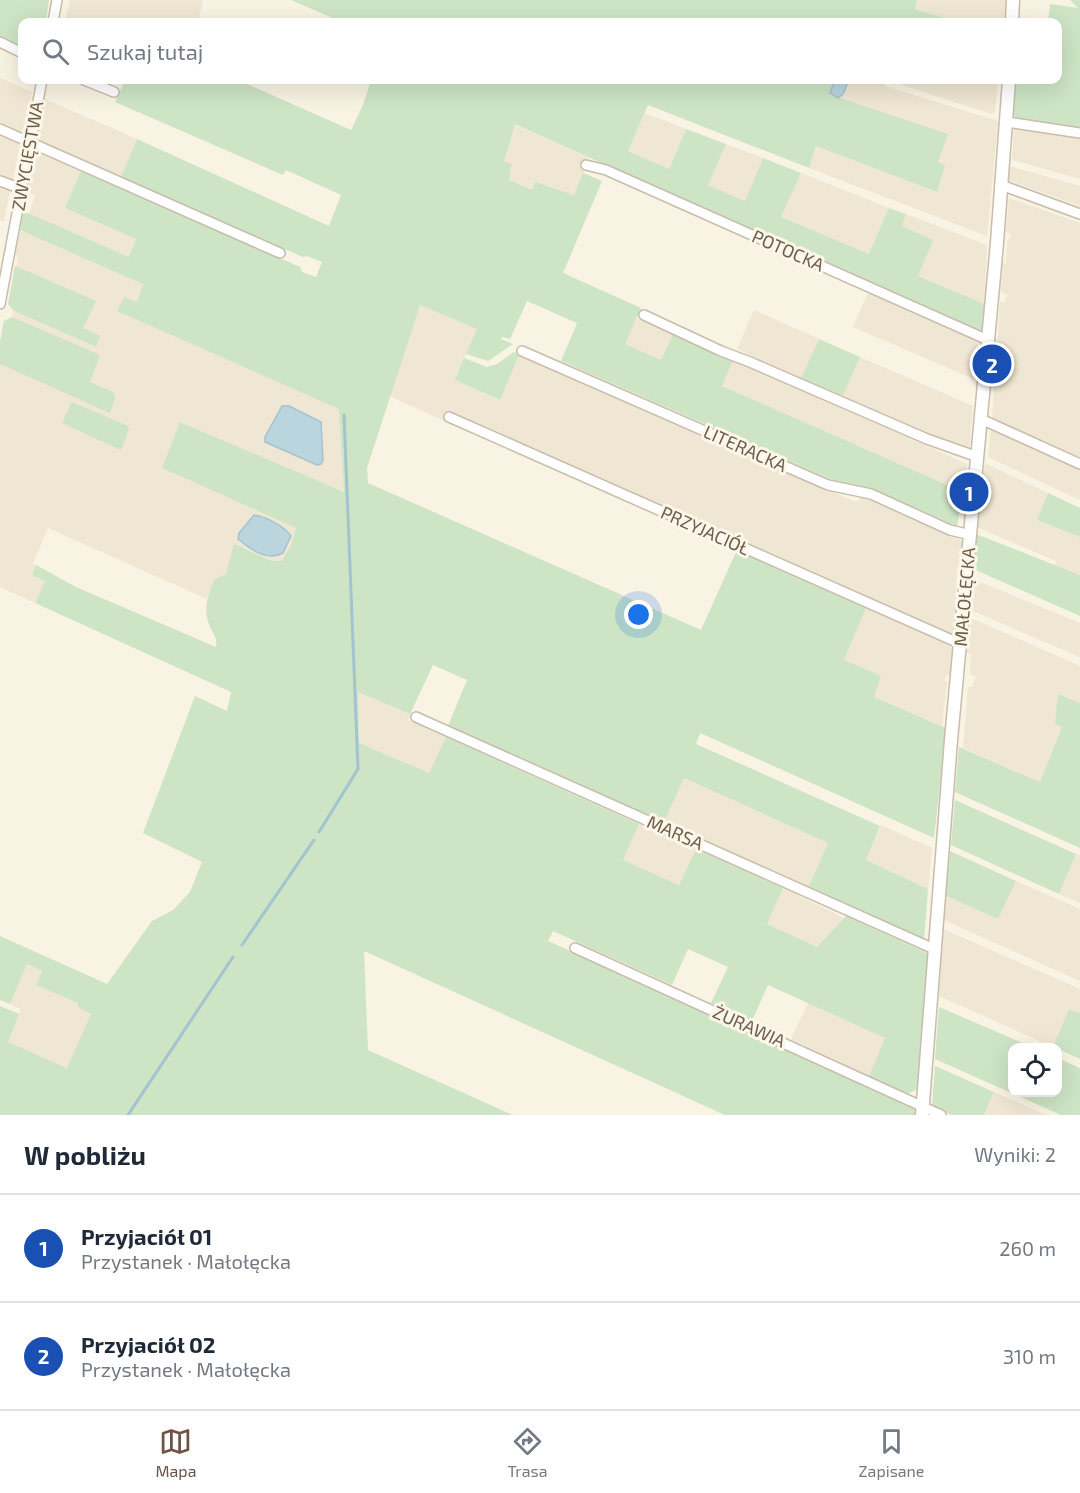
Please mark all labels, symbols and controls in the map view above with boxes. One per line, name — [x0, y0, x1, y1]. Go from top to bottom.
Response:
search box — [18, 18, 1062, 84]
icon: search — [39, 35, 72, 68]
text: Szukaj tutaj — [87, 38, 203, 64]
street label: ZWYCIĘSTWA — [7, 99, 48, 212]
street label: POTOCKA — [749, 224, 829, 276]
pin: 2 — [972, 342, 1012, 386]
street label: LITERACKA — [700, 420, 791, 477]
pin: 1 — [950, 470, 988, 514]
street label: PRZYJACIÓŁ — [658, 501, 753, 559]
street label: MAŁOŁĘCKA — [949, 546, 979, 647]
your location — [624, 600, 653, 629]
street label: MARSA — [644, 810, 708, 855]
street label: ŻURAWIA — [710, 1000, 790, 1052]
map controls — [1008, 1043, 1062, 1097]
button: locate — [1008, 1043, 1062, 1097]
text: W pobliżu — [24, 1139, 146, 1170]
text: Wyniki: 2 — [974, 1142, 1056, 1166]
text: Przyjaciół 01 — [81, 1223, 212, 1249]
text: 1 — [39, 1236, 48, 1260]
text: 260 m — [999, 1236, 1056, 1260]
text: Przystanek · Małołęcka — [81, 1249, 291, 1273]
text: Przyjaciół 02 — [81, 1331, 216, 1357]
text: 2 — [38, 1344, 49, 1368]
text: 310 m — [1003, 1344, 1056, 1368]
text: Przystanek · Małołęcka — [81, 1357, 291, 1381]
tab: Mapa — [156, 1425, 196, 1480]
tab: Trasa — [508, 1425, 547, 1480]
tab: Zapisane — [859, 1425, 924, 1480]

